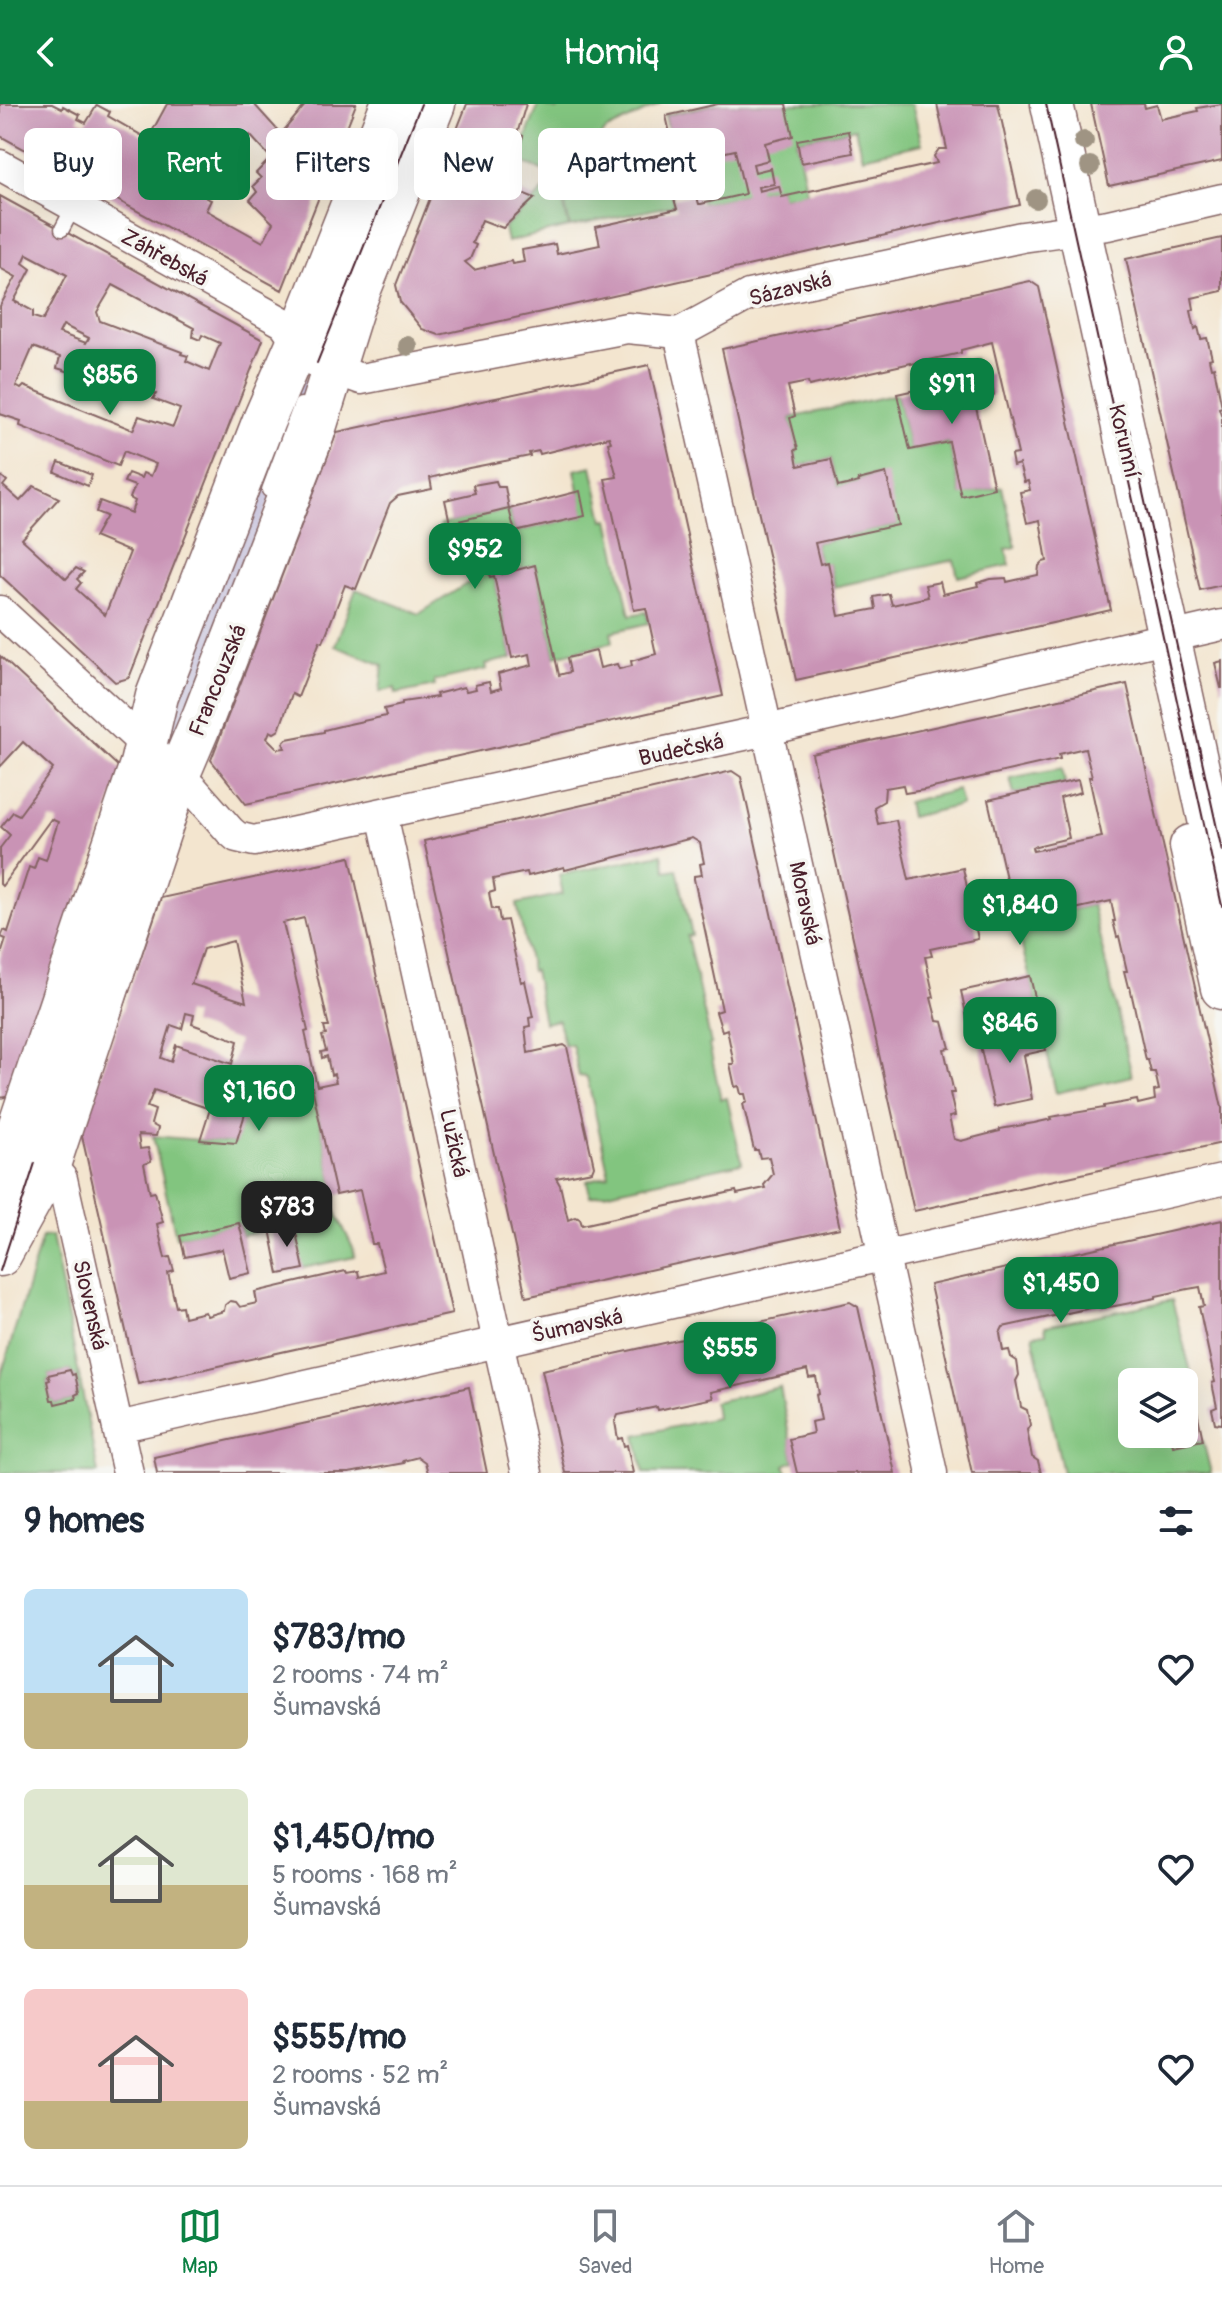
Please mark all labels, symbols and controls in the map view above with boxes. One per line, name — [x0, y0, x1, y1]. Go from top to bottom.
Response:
icon: back — [24, 30, 68, 74]
text: Homiq — [563, 30, 659, 75]
icon: person — [1154, 30, 1198, 74]
chip: Buy — [24, 128, 122, 200]
chip: Rent — [138, 128, 250, 200]
chip: Filters — [266, 128, 398, 200]
chip: New — [414, 128, 522, 200]
chip: Apartment — [538, 128, 725, 200]
street label: Záhřebská — [116, 223, 213, 293]
street label: Sázavská — [746, 265, 834, 313]
pin: $856 — [63, 349, 157, 417]
pin: $911 — [905, 358, 999, 426]
text: $856 — [82, 359, 138, 391]
text: $911 — [928, 368, 976, 400]
street label: Korunní — [1102, 401, 1146, 481]
pin: $952 — [428, 523, 522, 591]
text: $952 — [447, 533, 503, 565]
street label: Francouzská — [183, 620, 253, 740]
street label: Budečská — [636, 727, 726, 773]
street label: Moravská — [782, 859, 828, 948]
pin: $1,840 — [955, 879, 1085, 947]
text: $1,840 — [982, 889, 1058, 921]
pin: $846 — [963, 997, 1057, 1065]
text: $846 — [981, 1007, 1039, 1039]
pin: $1,160 — [194, 1065, 324, 1133]
text: $1,160 — [222, 1075, 296, 1107]
street label: Lužická — [433, 1106, 475, 1180]
pin: $783 — [240, 1181, 334, 1249]
text: $783 — [259, 1191, 315, 1223]
pin: $1,450 — [996, 1257, 1126, 1325]
street label: Slovenská — [66, 1258, 114, 1353]
text: $1,450 — [1022, 1267, 1100, 1299]
street label: Šumavská — [529, 1303, 625, 1349]
pin: $555 — [683, 1322, 777, 1390]
text: $555 — [702, 1332, 758, 1364]
map controls — [1118, 1368, 1198, 1448]
button: layers — [1118, 1368, 1198, 1448]
icon: filters — [1154, 1499, 1198, 1543]
text: 9 homes — [24, 1500, 144, 1543]
text: $783/mo — [272, 1616, 405, 1659]
icon: home — [88, 1621, 184, 1717]
icon: heart — [1154, 1647, 1198, 1691]
text: 2 rooms · 74 m² — [272, 1659, 449, 1691]
text: Šumavská — [272, 1691, 381, 1723]
text: $1,450/mo — [272, 1816, 434, 1859]
icon: home — [88, 1821, 184, 1917]
icon: heart — [1154, 1847, 1198, 1891]
text: 5 rooms · 168 m² — [272, 1859, 458, 1891]
text: Šumavská — [272, 1891, 381, 1923]
text: $555/mo — [272, 2016, 406, 2059]
icon: home — [88, 2021, 184, 2117]
icon: heart — [1154, 2047, 1198, 2091]
text: 2 rooms · 52 m² — [272, 2059, 448, 2091]
text: Šumavská — [272, 2091, 381, 2123]
tab: Map — [178, 2204, 222, 2280]
tab: Saved — [578, 2204, 633, 2280]
tab: Home — [989, 2204, 1044, 2280]

